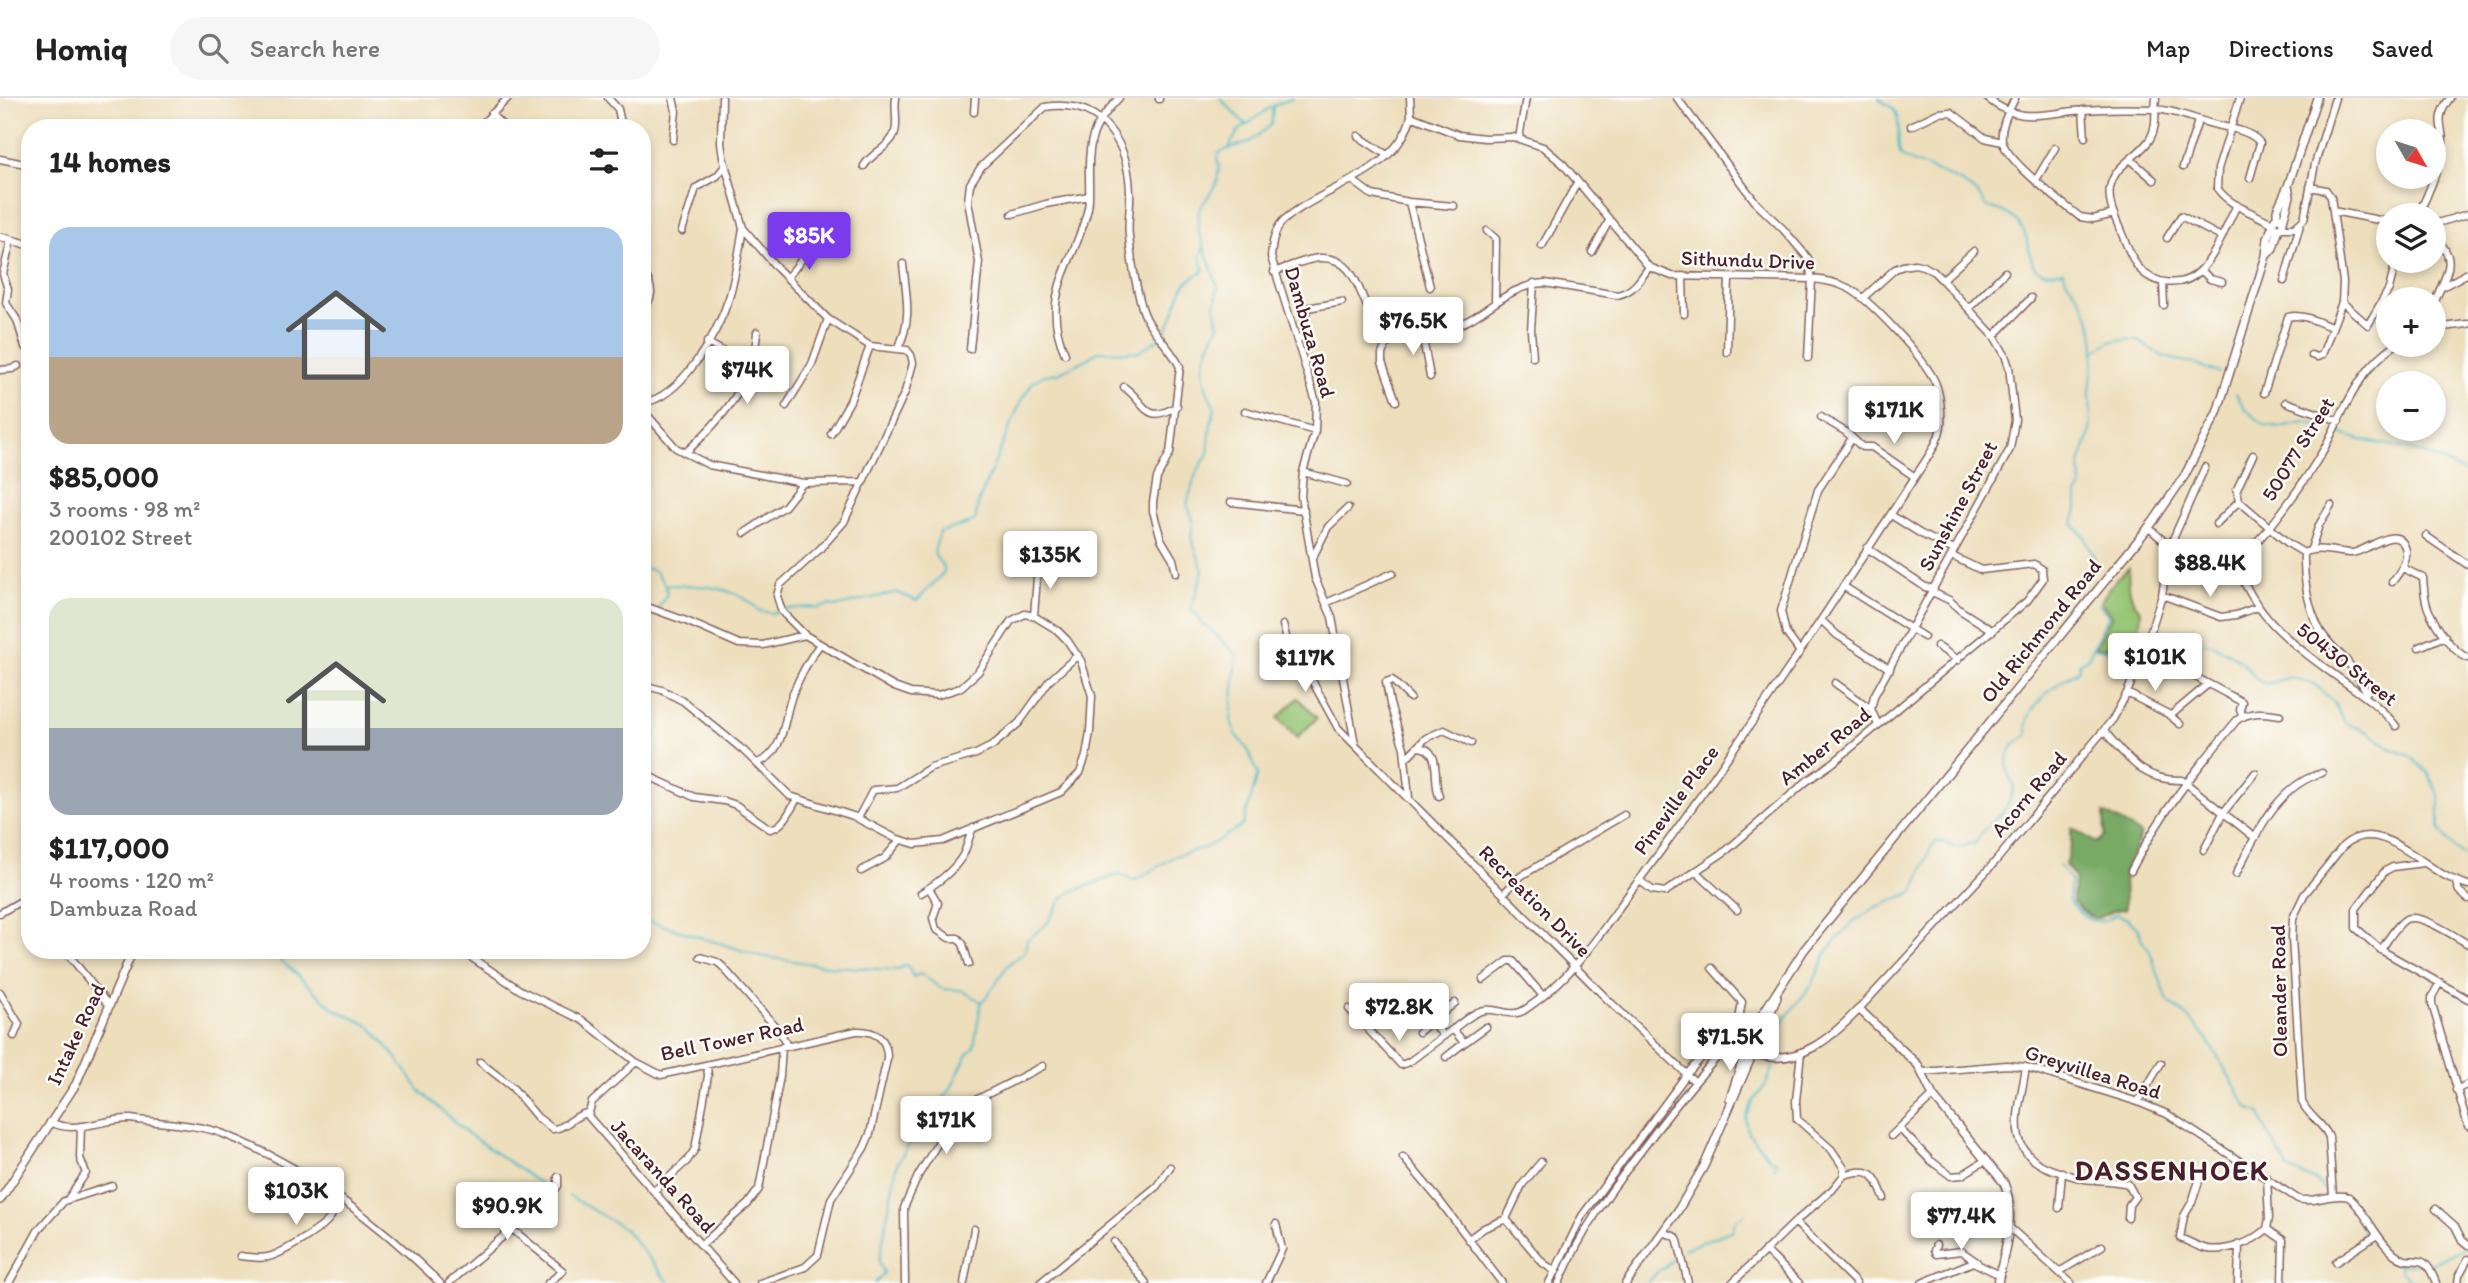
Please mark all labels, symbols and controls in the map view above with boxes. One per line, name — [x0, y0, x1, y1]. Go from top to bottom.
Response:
search box — [170, 17, 660, 80]
text: Homiq — [35, 29, 128, 68]
icon: search — [194, 29, 232, 67]
text: Search here — [250, 32, 380, 64]
text: Map — [2146, 34, 2190, 63]
text: Directions — [2228, 34, 2334, 63]
text: Saved — [2372, 34, 2433, 63]
north arrow — [2376, 119, 2446, 189]
map controls — [2376, 119, 2446, 441]
icon: filters — [585, 142, 623, 180]
text: 14 homes — [49, 143, 171, 180]
button: layers — [2376, 203, 2446, 273]
pin: $85K — [768, 212, 850, 272]
text: $85K — [783, 221, 835, 249]
street label: Sithundu Drive — [1681, 245, 1815, 274]
street label: Dambuza Road — [1280, 263, 1341, 401]
icon: home — [273, 272, 399, 398]
button: + — [2376, 287, 2446, 357]
pin: $76.5K — [1356, 298, 1470, 357]
text: $76.5K — [1379, 306, 1447, 334]
pin: $74K — [706, 346, 788, 406]
text: $74K — [721, 355, 773, 383]
button: − — [2376, 371, 2446, 441]
pin: $171K — [1845, 386, 1943, 446]
street label: 50077 Street — [2256, 392, 2339, 505]
text: $171K — [1864, 395, 1924, 423]
street label: Sunshine Street — [1913, 436, 2002, 575]
text: $85,000 — [49, 458, 159, 495]
text: 3 rooms · 98 m² — [49, 495, 200, 523]
text: 200102 Street — [49, 523, 192, 551]
pin: $135K — [1001, 532, 1099, 591]
text: $135K — [1019, 540, 1081, 568]
pin: $88.4K — [2153, 540, 2267, 599]
text: $88.4K — [2174, 548, 2246, 576]
street label: Old Richmond Road — [1975, 554, 2106, 708]
street label: 50430 Street — [2292, 616, 2403, 711]
pin: $117K — [1256, 634, 1354, 694]
pin: $101K — [2106, 634, 2204, 693]
text: $101K — [2124, 642, 2186, 670]
icon: home — [273, 643, 399, 769]
text: $117K — [1275, 643, 1335, 671]
street label: Amber Road — [1774, 701, 1876, 790]
street label: Pineville Place — [1628, 740, 1724, 859]
street label: Acorn Road — [1985, 745, 2072, 842]
text: $117,000 — [49, 829, 169, 866]
street label: Recreation Drive — [1474, 839, 1597, 962]
text: 4 rooms · 120 m² — [49, 866, 214, 894]
text: Dambuza Road — [49, 894, 197, 922]
street label: Oleander Road — [2265, 925, 2292, 1057]
street label: Intake Road — [41, 978, 110, 1089]
pin: $72.8K — [1342, 984, 1456, 1043]
text: $72.8K — [1365, 992, 1433, 1020]
street label: Bell Tower Road — [658, 1011, 806, 1066]
pin: $71.5K — [1673, 1014, 1787, 1073]
text: $71.5K — [1697, 1022, 1763, 1050]
street label: Greyvillea Road — [2022, 1039, 2165, 1104]
pin: $171K — [897, 1096, 995, 1156]
text: $171K — [916, 1105, 976, 1133]
street label: Jacaranda Road — [606, 1114, 721, 1238]
district label: DASSENHOEK — [2074, 1153, 2270, 1187]
pin: $103K — [247, 1168, 345, 1227]
text: $103K — [264, 1176, 328, 1204]
pin: $90.9K — [450, 1182, 564, 1242]
text: $90.9K — [472, 1191, 542, 1219]
pin: $77.4K — [1904, 1192, 2018, 1252]
text: $77.4K — [1927, 1201, 1995, 1229]

